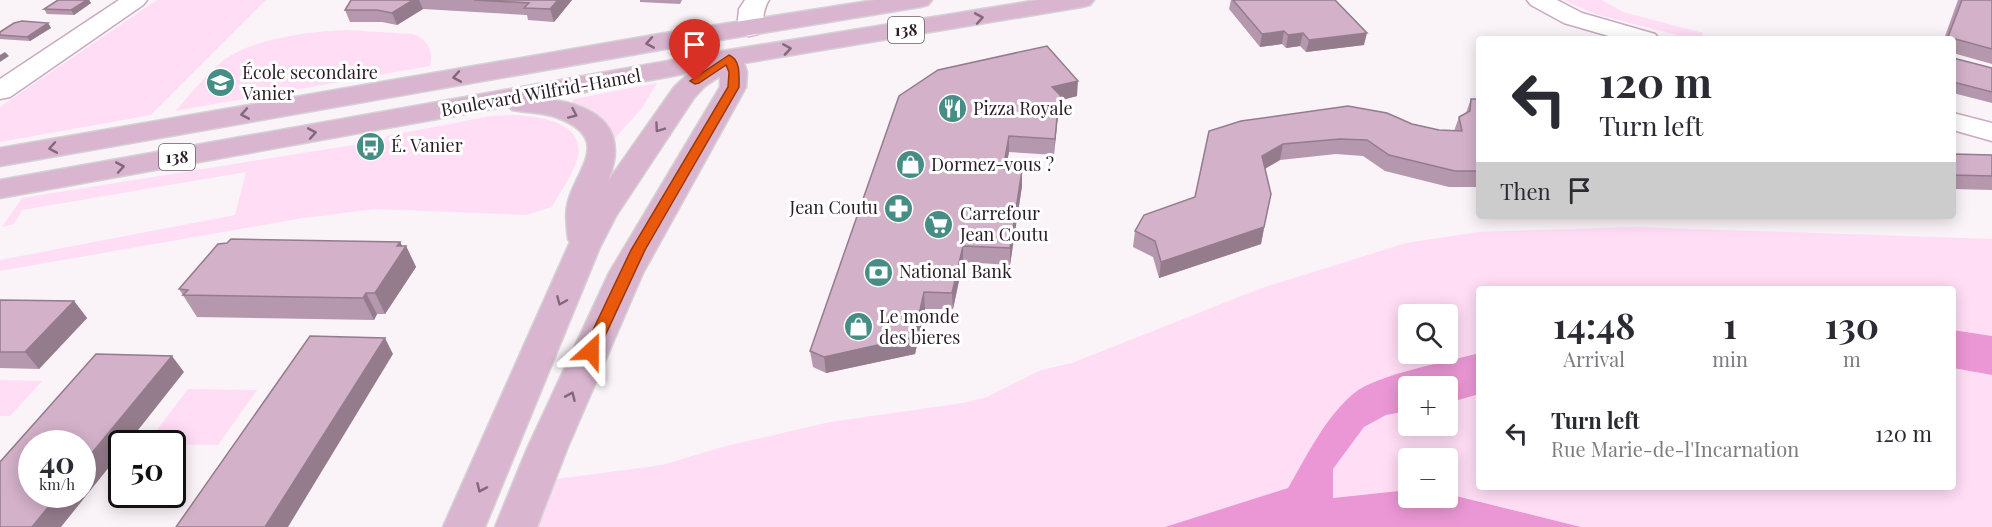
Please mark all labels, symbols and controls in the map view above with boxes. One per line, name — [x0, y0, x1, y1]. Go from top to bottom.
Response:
one-way arrow — [974, 12, 984, 24]
road number: 138 — [888, 17, 924, 43]
pin — [669, 19, 720, 81]
icon: arrive — [678, 28, 711, 61]
one-way arrow — [645, 37, 654, 49]
one-way arrow — [781, 43, 791, 56]
text: 120 m — [1599, 53, 1712, 109]
place label: École secondaire Vanier — [241, 60, 378, 105]
icon: left — [1500, 60, 1578, 138]
street label: Boulevard Wilfrid-Hamel — [439, 63, 643, 121]
school or university icon: École secondaire Vanier — [205, 67, 237, 99]
one-way arrow — [453, 70, 463, 83]
restaurant icon: Pizza Royale — [936, 93, 968, 125]
place label: Pizza Royale — [973, 96, 1073, 120]
one-way arrow — [240, 107, 250, 120]
one-way arrow — [566, 107, 577, 119]
text: Turn left — [1599, 107, 1703, 143]
one-way arrow — [655, 122, 666, 133]
one-way arrow — [307, 128, 316, 140]
bus stop icon: É. Vanier — [354, 130, 386, 162]
place label: É. Vanier — [391, 133, 463, 157]
one-way arrow — [48, 141, 58, 154]
road number: 138 — [159, 144, 195, 170]
shop icon: Dormez-vous ? — [894, 149, 926, 181]
place label: Dormez-vous ? — [931, 152, 1054, 176]
one-way arrow — [115, 162, 124, 174]
icon: arrive — [1563, 174, 1596, 207]
text: Then — [1500, 176, 1551, 206]
pharmacy icon: Jean Coutu — [883, 192, 915, 224]
place label: Jean Coutu — [789, 195, 879, 219]
place label: Carrefour Jean Coutu — [959, 201, 1049, 246]
supermarket icon: Carrefour Jean Coutu — [923, 208, 955, 240]
bank icon: National Bank — [862, 256, 894, 288]
place label: National Bank — [899, 259, 1012, 283]
one-way arrow — [557, 295, 569, 306]
text: 14:48 — [1553, 300, 1635, 348]
text: 1 — [1723, 300, 1737, 348]
text: 130 — [1825, 300, 1879, 348]
place label: Le monde des bieres — [879, 304, 960, 349]
map controls — [1398, 304, 1458, 508]
button: search — [1398, 304, 1458, 364]
shop icon: Le monde des bieres — [842, 311, 874, 343]
position arrow — [559, 319, 623, 383]
text: Arrival — [1563, 345, 1625, 372]
text: min — [1712, 345, 1748, 372]
text: m — [1843, 345, 1861, 372]
button: + — [1398, 376, 1458, 436]
one-way arrow — [564, 391, 576, 402]
text: Turn left — [1551, 405, 1640, 435]
icon: left — [1500, 417, 1533, 450]
text: 120 m — [1875, 418, 1932, 448]
speed limit sign: 50 — [108, 430, 186, 508]
text: Rue Marie-de-l'Incarnation — [1551, 435, 1799, 462]
text: 40 — [39, 442, 75, 482]
button: − — [1398, 448, 1458, 508]
text: km/h — [39, 474, 75, 494]
one-way arrow — [477, 482, 489, 493]

